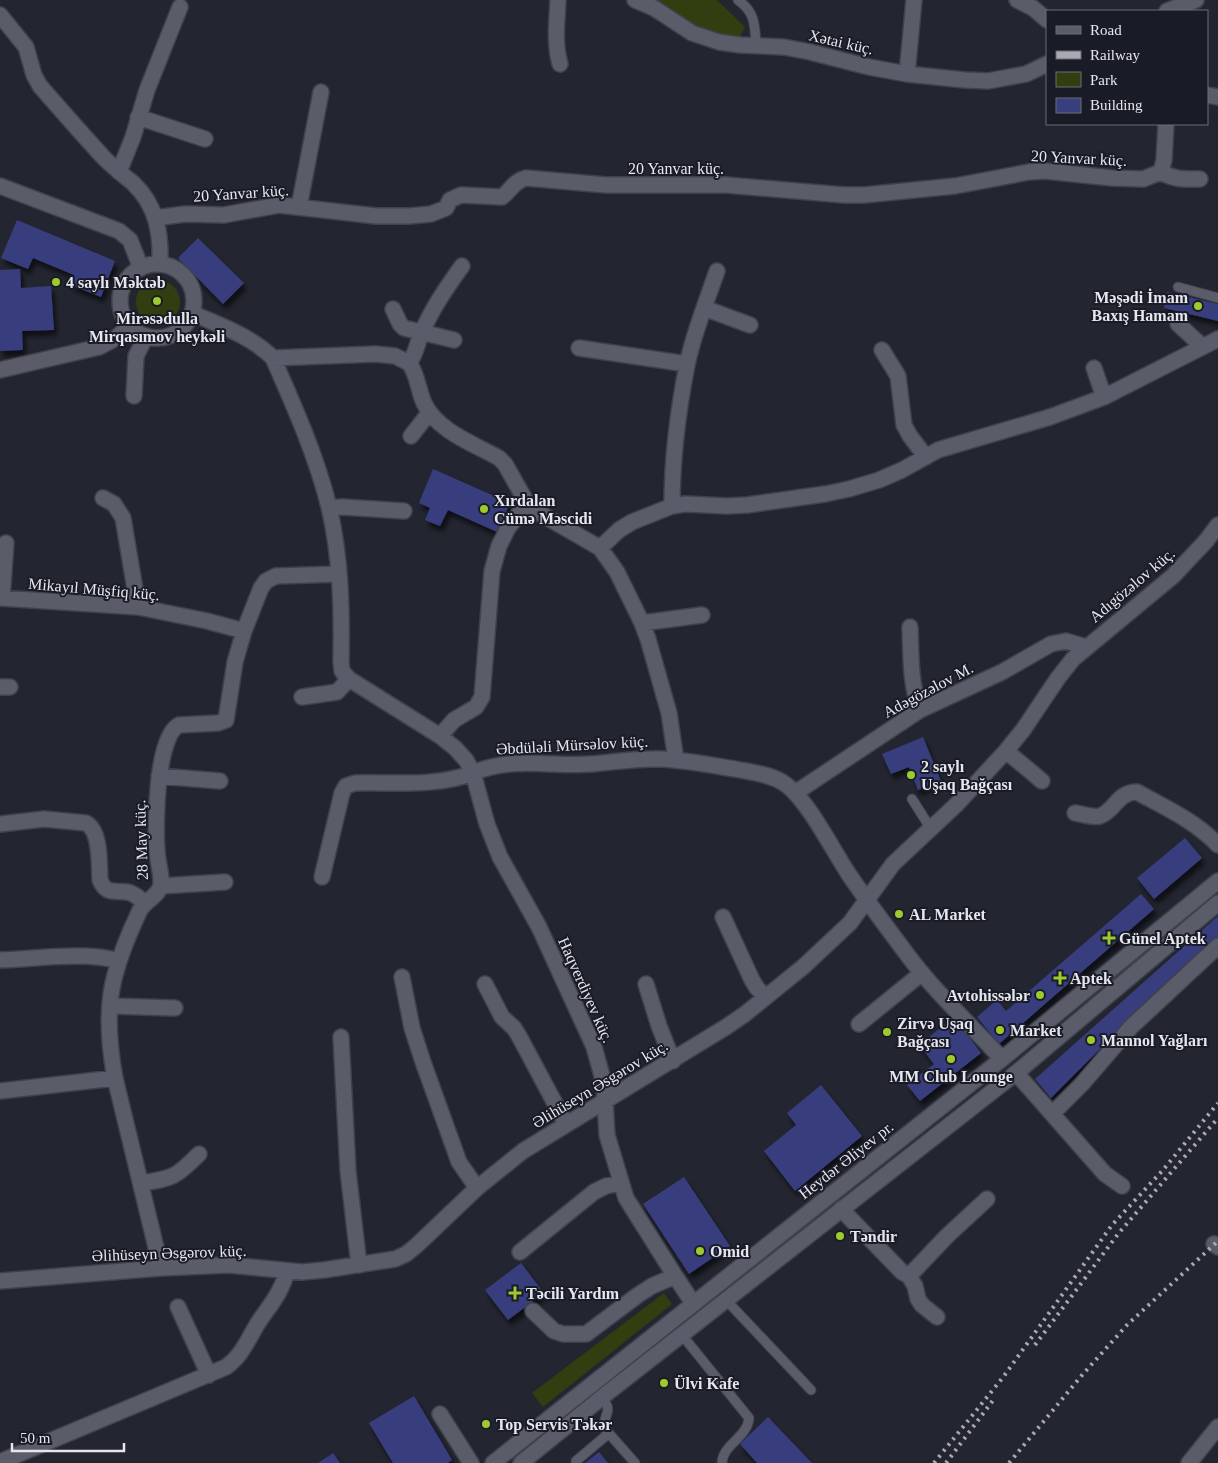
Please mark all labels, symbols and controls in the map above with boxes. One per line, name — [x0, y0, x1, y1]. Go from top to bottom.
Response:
legend — [1046, 10, 1208, 125]
text: Road — [1090, 22, 1122, 38]
street label: Xətai küç. — [807, 26, 875, 59]
text: Railway — [1090, 47, 1140, 63]
text: Park — [1090, 72, 1118, 88]
text: Building — [1090, 97, 1143, 113]
street label: 20 Yanvar küç. — [1031, 147, 1127, 170]
street label: 20 Yanvar küç. — [628, 160, 724, 178]
street label: 20 Yanvar küç. — [193, 181, 290, 206]
place label: 4 saylı Məktəb — [66, 274, 166, 292]
marker: 4 saylı Məktəb — [50, 276, 62, 288]
place label: Məşədi İmam Baxış Hamam — [1092, 288, 1189, 325]
marker: Mirəsədulla Mirqasımov heykəli — [151, 295, 163, 307]
marker: Məşədi İmam Baxış Hamam — [1192, 300, 1204, 312]
place label: Mirəsədulla Mirqasımov heykəli — [89, 310, 226, 346]
place label: Xırdalan Cümə Məscidi — [494, 492, 593, 527]
marker: Xırdalan Cümə Məscidi — [478, 503, 490, 515]
street label: Adıgözəlov küç. — [1086, 545, 1179, 626]
street label: Mikayıl Müşfiq küç. — [27, 575, 160, 604]
street label: Adəgözəlov M. — [880, 659, 976, 722]
street label: Əbdüləli Mürsəlov küç. — [495, 733, 649, 758]
place label: 2 saylı Uşaq Bağçası — [921, 758, 1013, 794]
marker: 2 saylı Uşaq Bağçası — [905, 769, 917, 781]
street label: 28 May küç. — [131, 799, 152, 880]
place label: AL Market — [909, 906, 987, 923]
marker: AL Market — [893, 908, 905, 920]
place label: Günel Aptek — [1119, 930, 1206, 948]
marker: Günel Aptek — [1103, 932, 1115, 944]
street label: Haqverdiyev küç. — [554, 935, 617, 1046]
place label: Aptek — [1070, 970, 1112, 988]
marker: Aptek — [1054, 972, 1066, 984]
place label: Avtohissələr — [947, 987, 1030, 1004]
marker: Avtohissələr — [1034, 989, 1046, 1001]
place label: Zirvə Uşaq Bağçası — [897, 1015, 973, 1051]
place label: Market — [1010, 1022, 1062, 1039]
marker: Market — [994, 1024, 1006, 1036]
marker: Zirvə Uşaq Bağçası — [881, 1026, 893, 1038]
place label: Mannol Yağları — [1101, 1032, 1208, 1050]
marker: Mannol Yağları — [1085, 1034, 1097, 1046]
street label: Əlihüseyn Əsgərov küç. — [529, 1037, 671, 1132]
marker: MM Club Lounge — [945, 1053, 957, 1065]
place label: MM Club Lounge — [889, 1068, 1013, 1086]
street label: Heydər Əliyev pr. — [795, 1118, 897, 1203]
place label: Təndir — [850, 1228, 897, 1245]
marker: Təndir — [834, 1230, 846, 1242]
street label: Əlihüseyn Əsgərov küç. — [91, 1242, 247, 1265]
place label: Omid — [710, 1243, 749, 1260]
marker: Omid — [694, 1245, 706, 1257]
place label: Təcili Yardım — [526, 1285, 620, 1302]
marker: Təcili Yardım — [508, 1286, 522, 1300]
place label: Ülvi Kafe — [674, 1375, 739, 1392]
marker: Ülvi Kafe — [658, 1377, 670, 1389]
place label: Top Servis Təkər — [496, 1416, 612, 1434]
marker: Top Servis Təkər — [480, 1418, 492, 1430]
scale bar — [12, 1420, 125, 1452]
text: 50 m — [20, 1430, 51, 1446]

